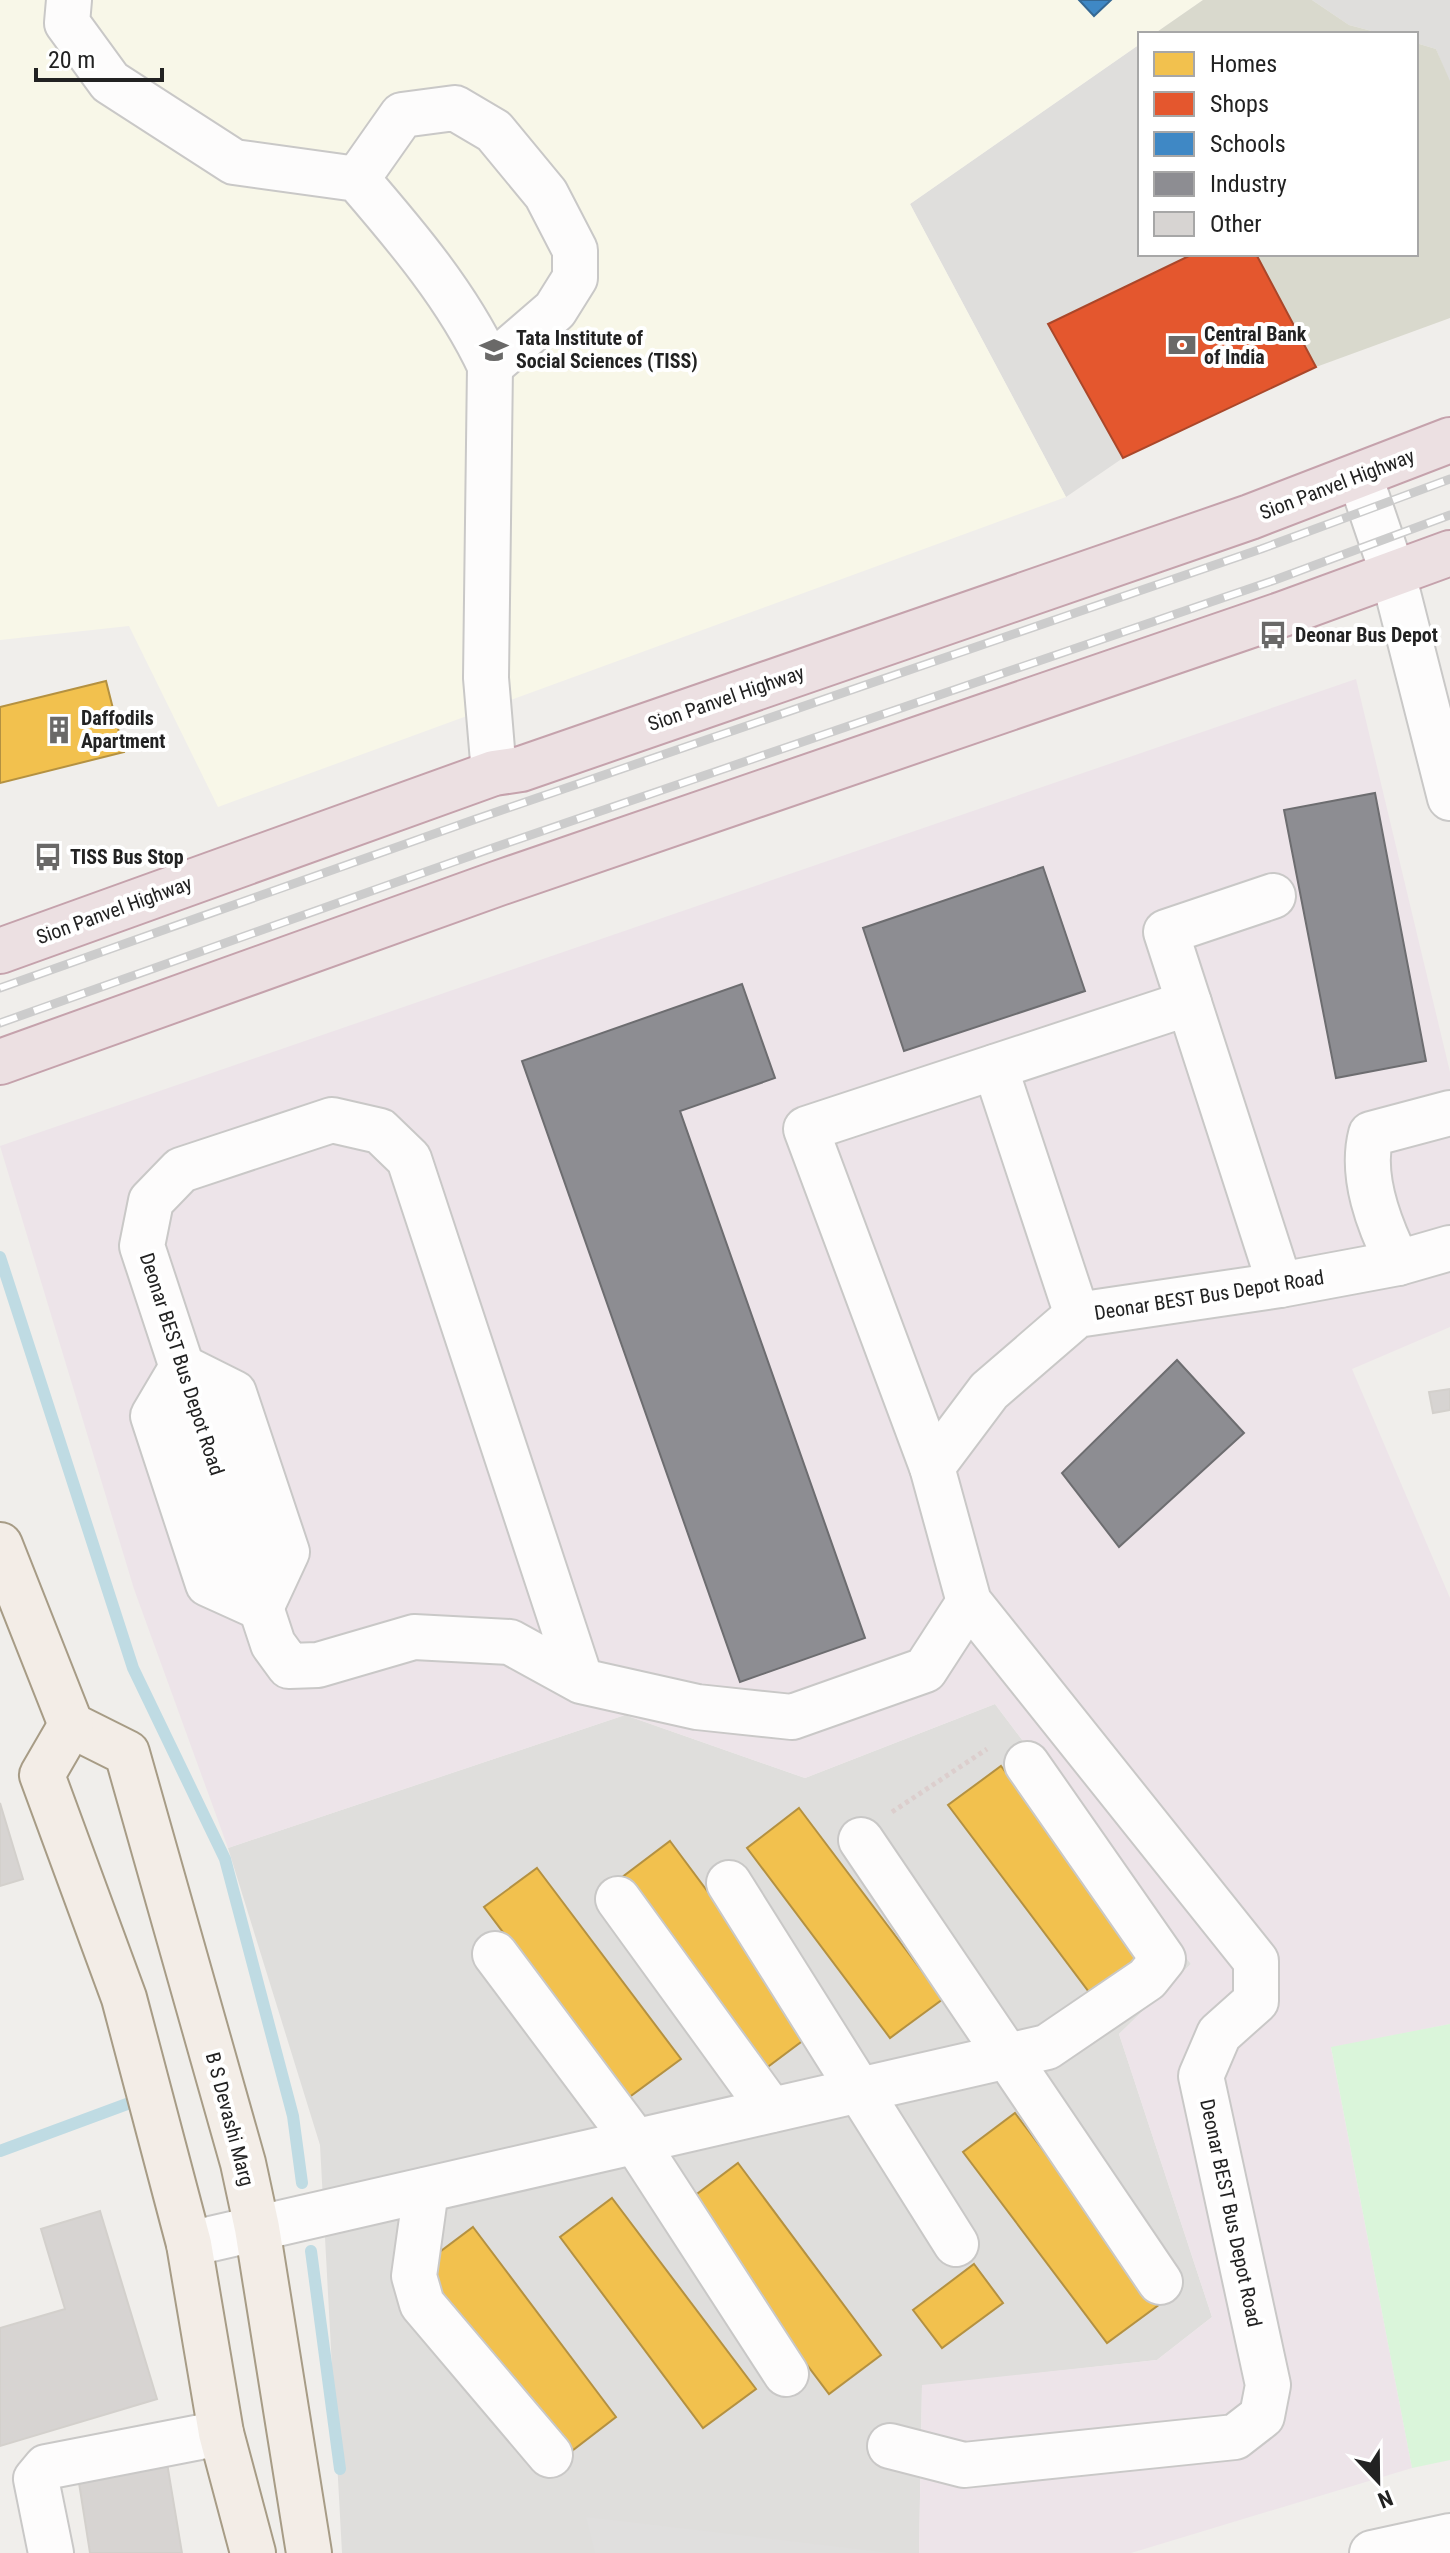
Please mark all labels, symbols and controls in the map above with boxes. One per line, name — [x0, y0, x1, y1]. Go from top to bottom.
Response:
scale bar — [36, 32, 162, 82]
legend — [1138, 32, 1418, 256]
text: 20 m — [48, 46, 95, 74]
text: Homes — [1210, 50, 1277, 78]
text: Shops — [1210, 90, 1269, 118]
text: Schools — [1210, 130, 1286, 158]
text: Industry — [1210, 170, 1287, 198]
text: Other — [1210, 210, 1262, 238]
place label: Central Bank of India — [1204, 322, 1307, 369]
place label: Tata Institute of Social Sciences (TISS) — [516, 326, 698, 373]
bank icon: Central Bank of India — [1167, 330, 1197, 360]
school or university icon: Tata Institute of Social Sciences (TISS) — [479, 335, 509, 365]
street label: Sion Panvel Highway — [1256, 443, 1418, 525]
bus stop icon: Deonar Bus Depot — [1258, 620, 1288, 650]
place label: Deonar Bus Depot — [1295, 623, 1438, 647]
street label: Sion Panvel Highway — [645, 660, 807, 736]
place label: Daffodils Apartment — [81, 706, 165, 753]
building icon: Daffodils Apartment — [44, 715, 74, 745]
bus stop icon: TISS Bus Stop — [33, 842, 63, 872]
place label: TISS Bus Stop — [70, 845, 184, 869]
street label: Sion Panvel Highway — [33, 871, 195, 949]
street label: Deonar BEST Bus Depot Road — [135, 1250, 229, 1478]
street label: Deonar BEST Bus Depot Road — [1092, 1265, 1326, 1325]
street label: B S Devashi Marg — [201, 2049, 259, 2189]
street label: Deonar BEST Bus Depot Road — [1195, 2097, 1267, 2329]
north arrow — [1338, 2441, 1418, 2521]
text: N — [1374, 2485, 1396, 2513]

